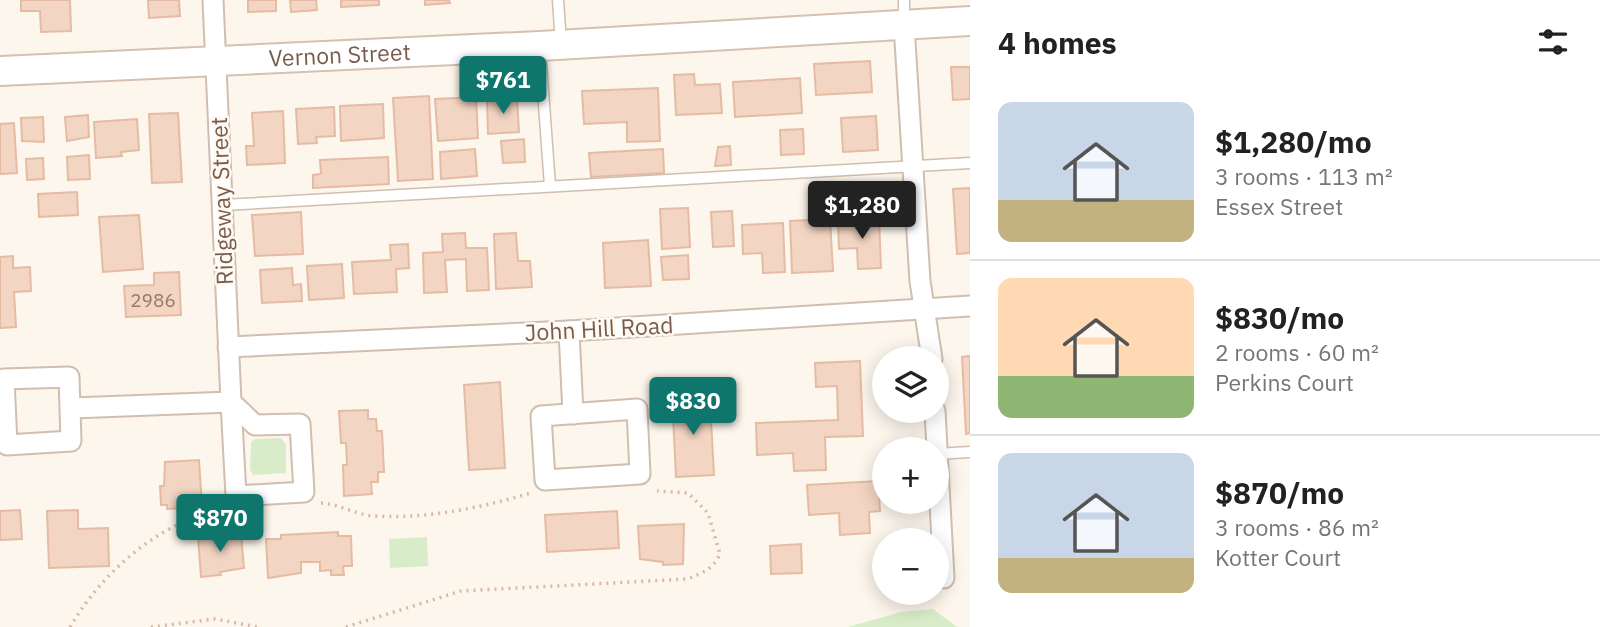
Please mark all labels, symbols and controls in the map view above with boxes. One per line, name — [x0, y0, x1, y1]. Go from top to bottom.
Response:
text: 4 homes — [998, 23, 1117, 62]
icon: filters — [1534, 23, 1572, 61]
street label: Vernon Street — [268, 36, 411, 73]
pin: $761 — [462, 57, 544, 116]
text: $761 — [475, 64, 531, 94]
street label: Ridgeway Street — [203, 117, 239, 285]
text: $1,280/mo — [1215, 122, 1372, 161]
icon: home — [1054, 130, 1138, 214]
text: 3 rooms · 113 m² — [1215, 161, 1393, 191]
pin: $1,280 — [805, 182, 919, 241]
text: $1,280 — [824, 189, 900, 219]
text: Essex Street — [1215, 191, 1343, 221]
house number: 2986 — [130, 288, 176, 312]
text: $830/mo — [1215, 298, 1344, 337]
icon: home — [1054, 306, 1138, 390]
street label: John Hill Road — [524, 309, 674, 347]
text: 2 rooms · 60 m² — [1215, 337, 1379, 367]
map controls — [872, 346, 949, 605]
button: layers — [872, 346, 949, 423]
text: Perkins Court — [1215, 367, 1354, 397]
pin: $830 — [652, 378, 734, 437]
text: $830 — [665, 385, 721, 415]
button: + — [872, 437, 949, 514]
text: $870/mo — [1215, 473, 1344, 512]
icon: home — [1054, 481, 1138, 565]
pin: $870 — [179, 494, 261, 554]
text: $870 — [192, 502, 248, 532]
text: 3 rooms · 86 m² — [1215, 512, 1379, 542]
button: − — [872, 528, 949, 605]
text: Kotter Court — [1215, 542, 1341, 572]

